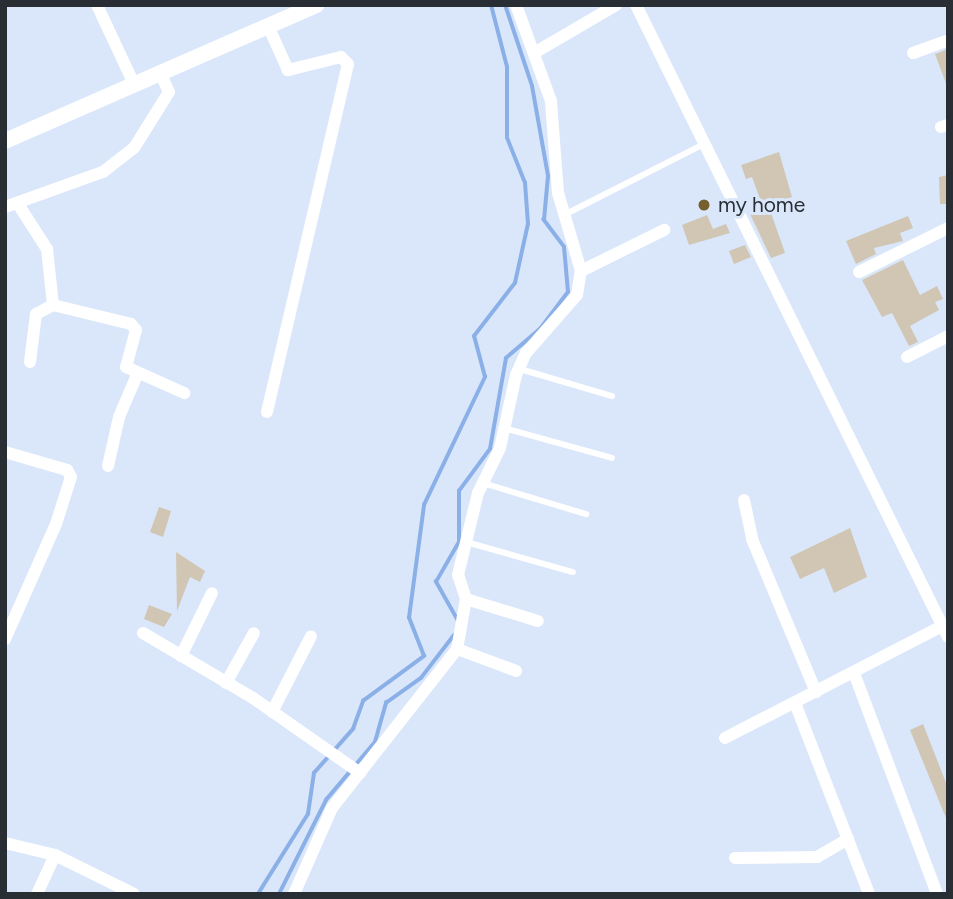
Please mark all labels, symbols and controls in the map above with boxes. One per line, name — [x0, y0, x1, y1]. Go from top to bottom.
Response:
place label: my home — [718, 192, 805, 218]
marker: my home — [696, 197, 712, 213]

